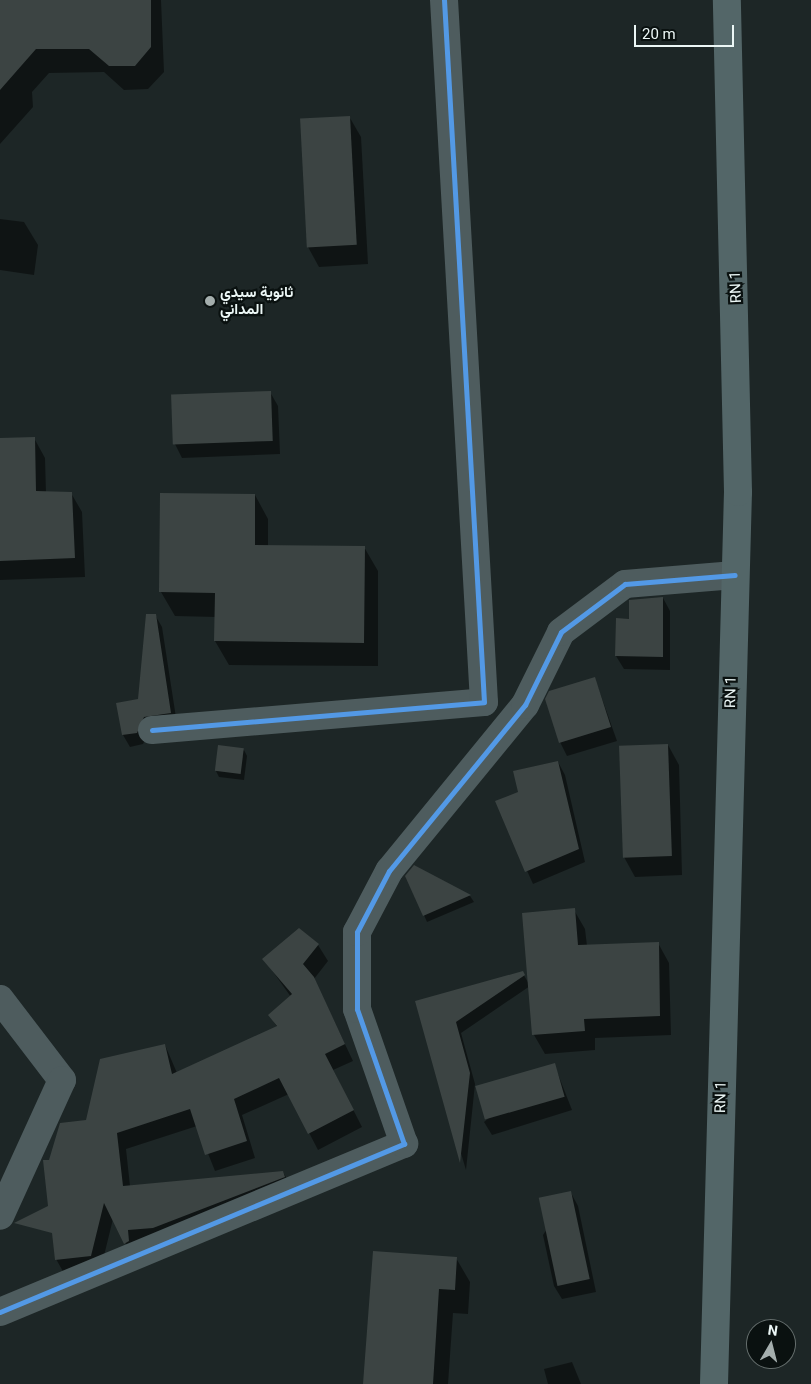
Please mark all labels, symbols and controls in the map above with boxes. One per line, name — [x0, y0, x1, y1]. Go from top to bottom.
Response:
scale bar — [636, 15, 736, 47]
text: 20 m — [642, 25, 676, 43]
street label: RN 1 — [726, 271, 746, 303]
place label: ثانوية سيدي المداني — [220, 283, 293, 318]
marker: ثانوية سيدي المداني — [204, 295, 216, 307]
street label: RN 1 — [722, 676, 740, 708]
street label: RN 1 — [712, 1081, 730, 1113]
north arrow — [746, 1319, 796, 1369]
text: N — [767, 1322, 779, 1339]

